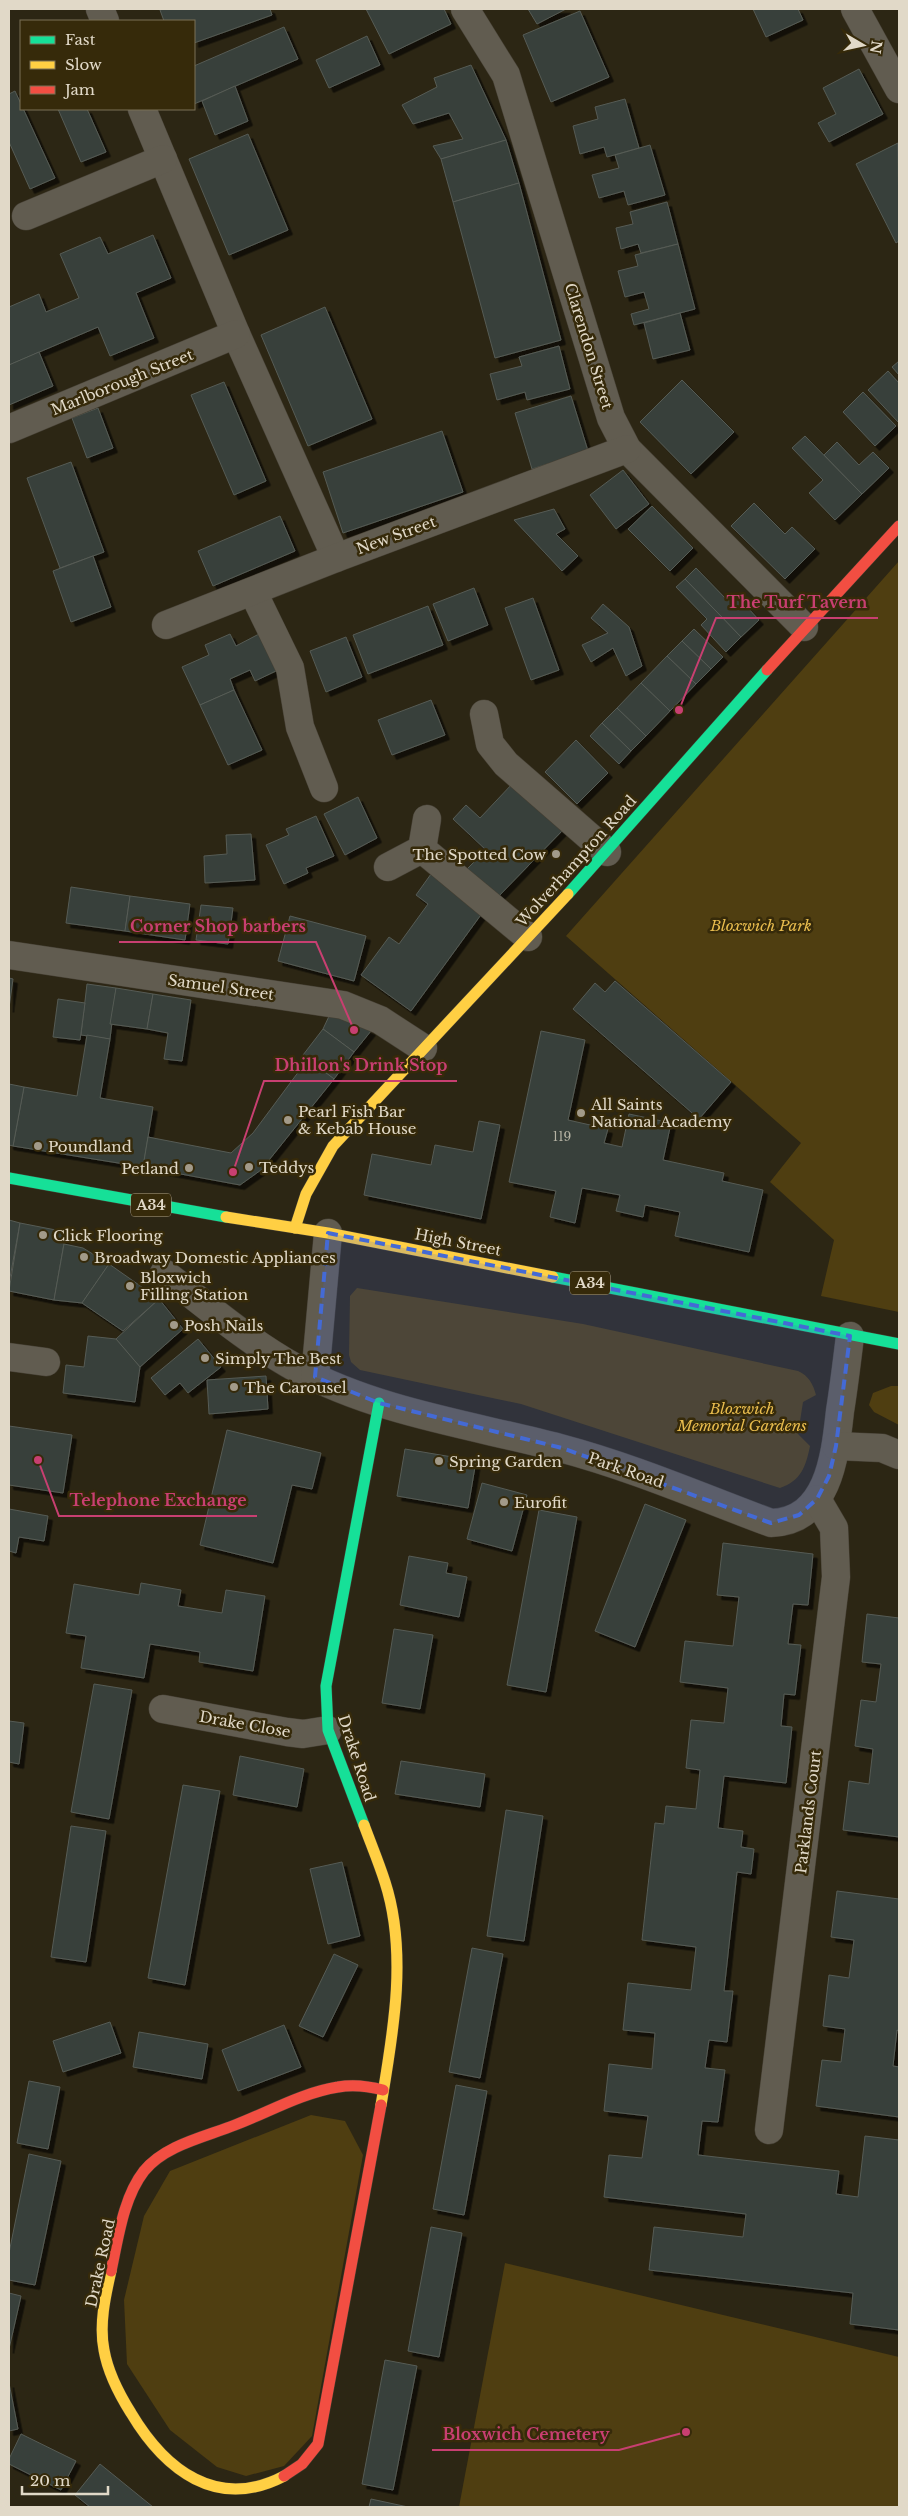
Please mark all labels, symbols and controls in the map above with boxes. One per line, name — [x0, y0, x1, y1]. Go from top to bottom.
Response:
legend — [20, 20, 195, 110]
north arrow — [838, 20, 888, 70]
text: Fast — [65, 30, 96, 49]
text: N — [866, 39, 886, 55]
text: Slow — [65, 55, 102, 74]
text: Jam — [63, 80, 95, 99]
street label: Clarendon Street — [561, 281, 617, 412]
street label: Marlborough Street — [48, 345, 196, 419]
street label: New Street — [354, 512, 439, 558]
callout: The Turf Tavern — [716, 587, 878, 618]
text: The Turf Tavern — [727, 592, 868, 612]
street label: Wolverhampton Road — [511, 791, 640, 931]
place label: The Spotted Cow — [412, 845, 546, 864]
marker: The Spotted Cow — [550, 848, 562, 860]
callout: Corner Shop barbers — [119, 911, 316, 942]
text: Corner Shop barbers — [130, 916, 306, 936]
park label: Bloxwich Park — [709, 916, 812, 935]
street label: Samuel Street — [167, 970, 276, 1004]
callout: Dhillon's Drink Stop — [264, 1050, 457, 1081]
text: Dhillon's Drink Stop — [275, 1055, 447, 1075]
place label: All Saints National Academy — [590, 1095, 732, 1131]
place label: Pearl Fish Bar & Kebab House — [298, 1102, 416, 1138]
marker: All Saints National Academy — [575, 1107, 587, 1119]
marker: Pearl Fish Bar & Kebab House — [282, 1114, 294, 1126]
house number: 119 — [553, 1129, 571, 1144]
place label: Poundland — [48, 1137, 132, 1156]
marker: Poundland — [32, 1140, 44, 1152]
place label: Teddys — [259, 1158, 315, 1177]
place label: Petland — [121, 1159, 179, 1178]
marker: Teddys — [243, 1161, 255, 1173]
marker: Petland — [183, 1162, 195, 1174]
road number: A34 — [131, 1194, 171, 1216]
street label: High Street — [413, 1224, 503, 1260]
place label: Click Flooring — [53, 1226, 164, 1245]
marker: Click Flooring — [37, 1229, 49, 1241]
place label: Broadway Domestic Appliances — [94, 1248, 336, 1267]
marker: Broadway Domestic Appliances — [78, 1251, 90, 1263]
place label: Bloxwich Filling Station — [140, 1268, 248, 1304]
road number: A34 — [570, 1272, 610, 1295]
marker: Bloxwich Filling Station — [124, 1280, 136, 1292]
place label: Posh Nails — [184, 1316, 263, 1335]
marker: Posh Nails — [168, 1319, 180, 1331]
place label: Simply The Best — [215, 1349, 342, 1368]
marker: Simply The Best — [199, 1352, 211, 1364]
place label: The Carousel — [244, 1378, 347, 1397]
marker: The Carousel — [228, 1381, 240, 1393]
park label: Bloxwich Memorial Gardens — [676, 1399, 807, 1435]
street label: Park Road — [586, 1448, 666, 1492]
place label: Spring Garden — [449, 1452, 562, 1471]
marker: Spring Garden — [433, 1455, 445, 1467]
callout: Telephone Exchange — [59, 1485, 257, 1516]
text: Telephone Exchange — [69, 1490, 247, 1510]
place label: Eurofit — [514, 1493, 568, 1512]
marker: Eurofit — [498, 1496, 510, 1508]
street label: Drake Close — [198, 1707, 292, 1741]
street label: Drake Road — [334, 1712, 380, 1804]
street label: Parklands Court — [791, 1749, 825, 1875]
street label: Drake Road — [81, 2217, 119, 2309]
callout: Bloxwich Cemetery — [432, 2419, 619, 2450]
text: Bloxwich Cemetery — [442, 2424, 610, 2444]
scale bar — [22, 2464, 109, 2496]
text: 20 m — [30, 2471, 70, 2490]

